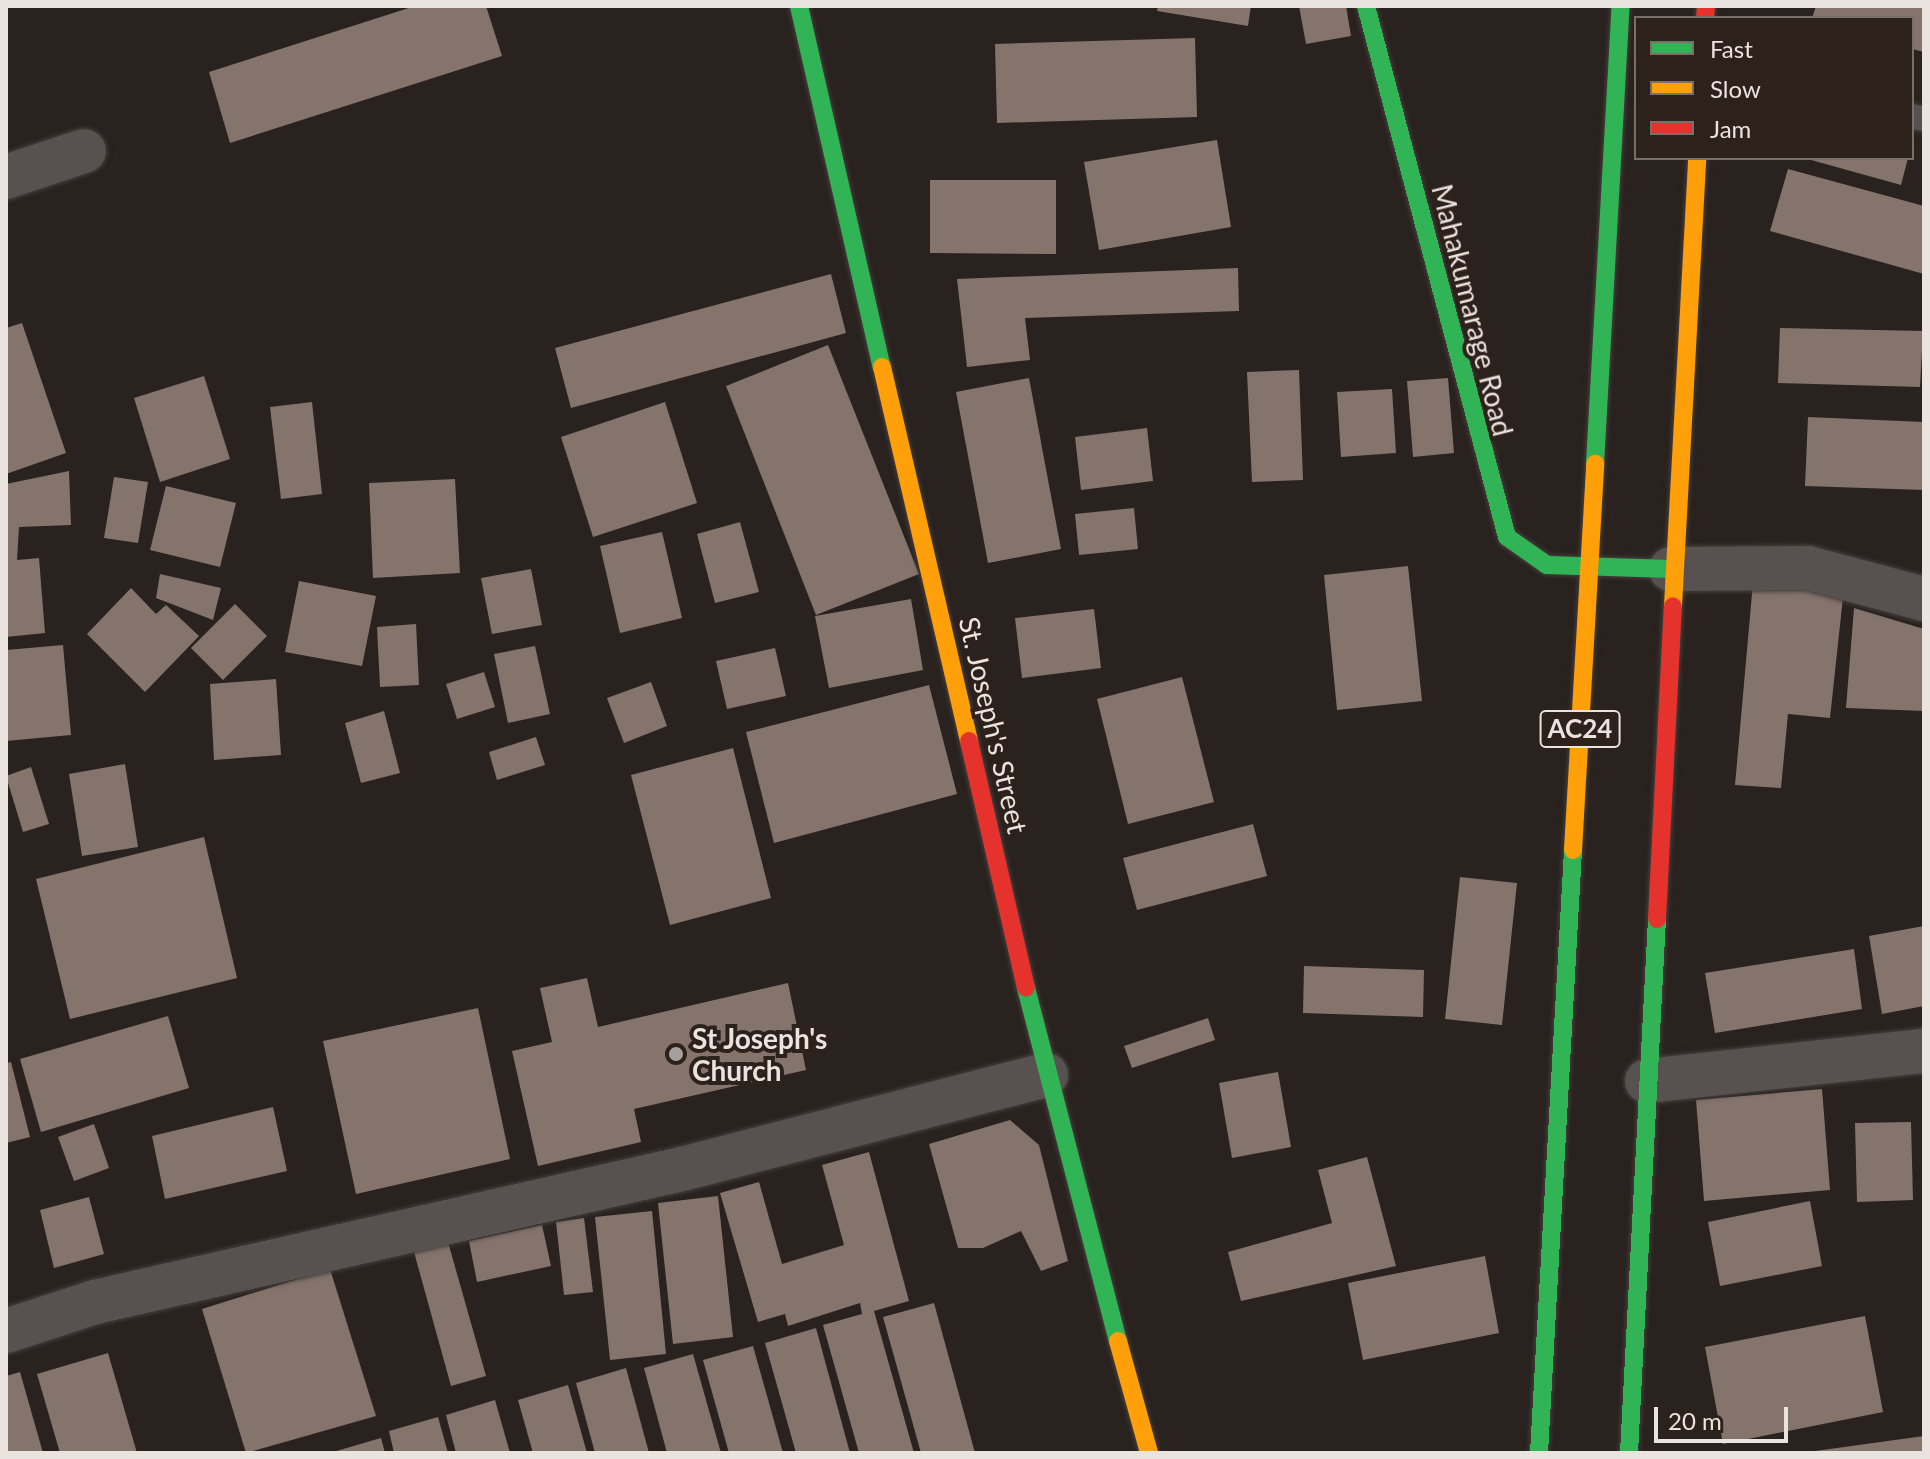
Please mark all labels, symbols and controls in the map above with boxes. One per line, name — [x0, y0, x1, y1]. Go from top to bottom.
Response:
legend — [1634, 16, 1914, 160]
text: Fast — [1710, 34, 1753, 63]
text: Slow — [1710, 74, 1761, 103]
text: Jam — [1710, 114, 1751, 143]
street label: Mahakumarage Road — [1425, 181, 1521, 439]
street label: St. Joseph's Street — [953, 613, 1035, 837]
road number: AC24 — [1538, 707, 1622, 751]
place label: St Joseph's Church — [692, 1021, 828, 1087]
marker: St Joseph's Church — [667, 1045, 685, 1063]
scale bar — [1658, 1391, 1792, 1441]
text: 20 m — [1668, 1406, 1722, 1435]

